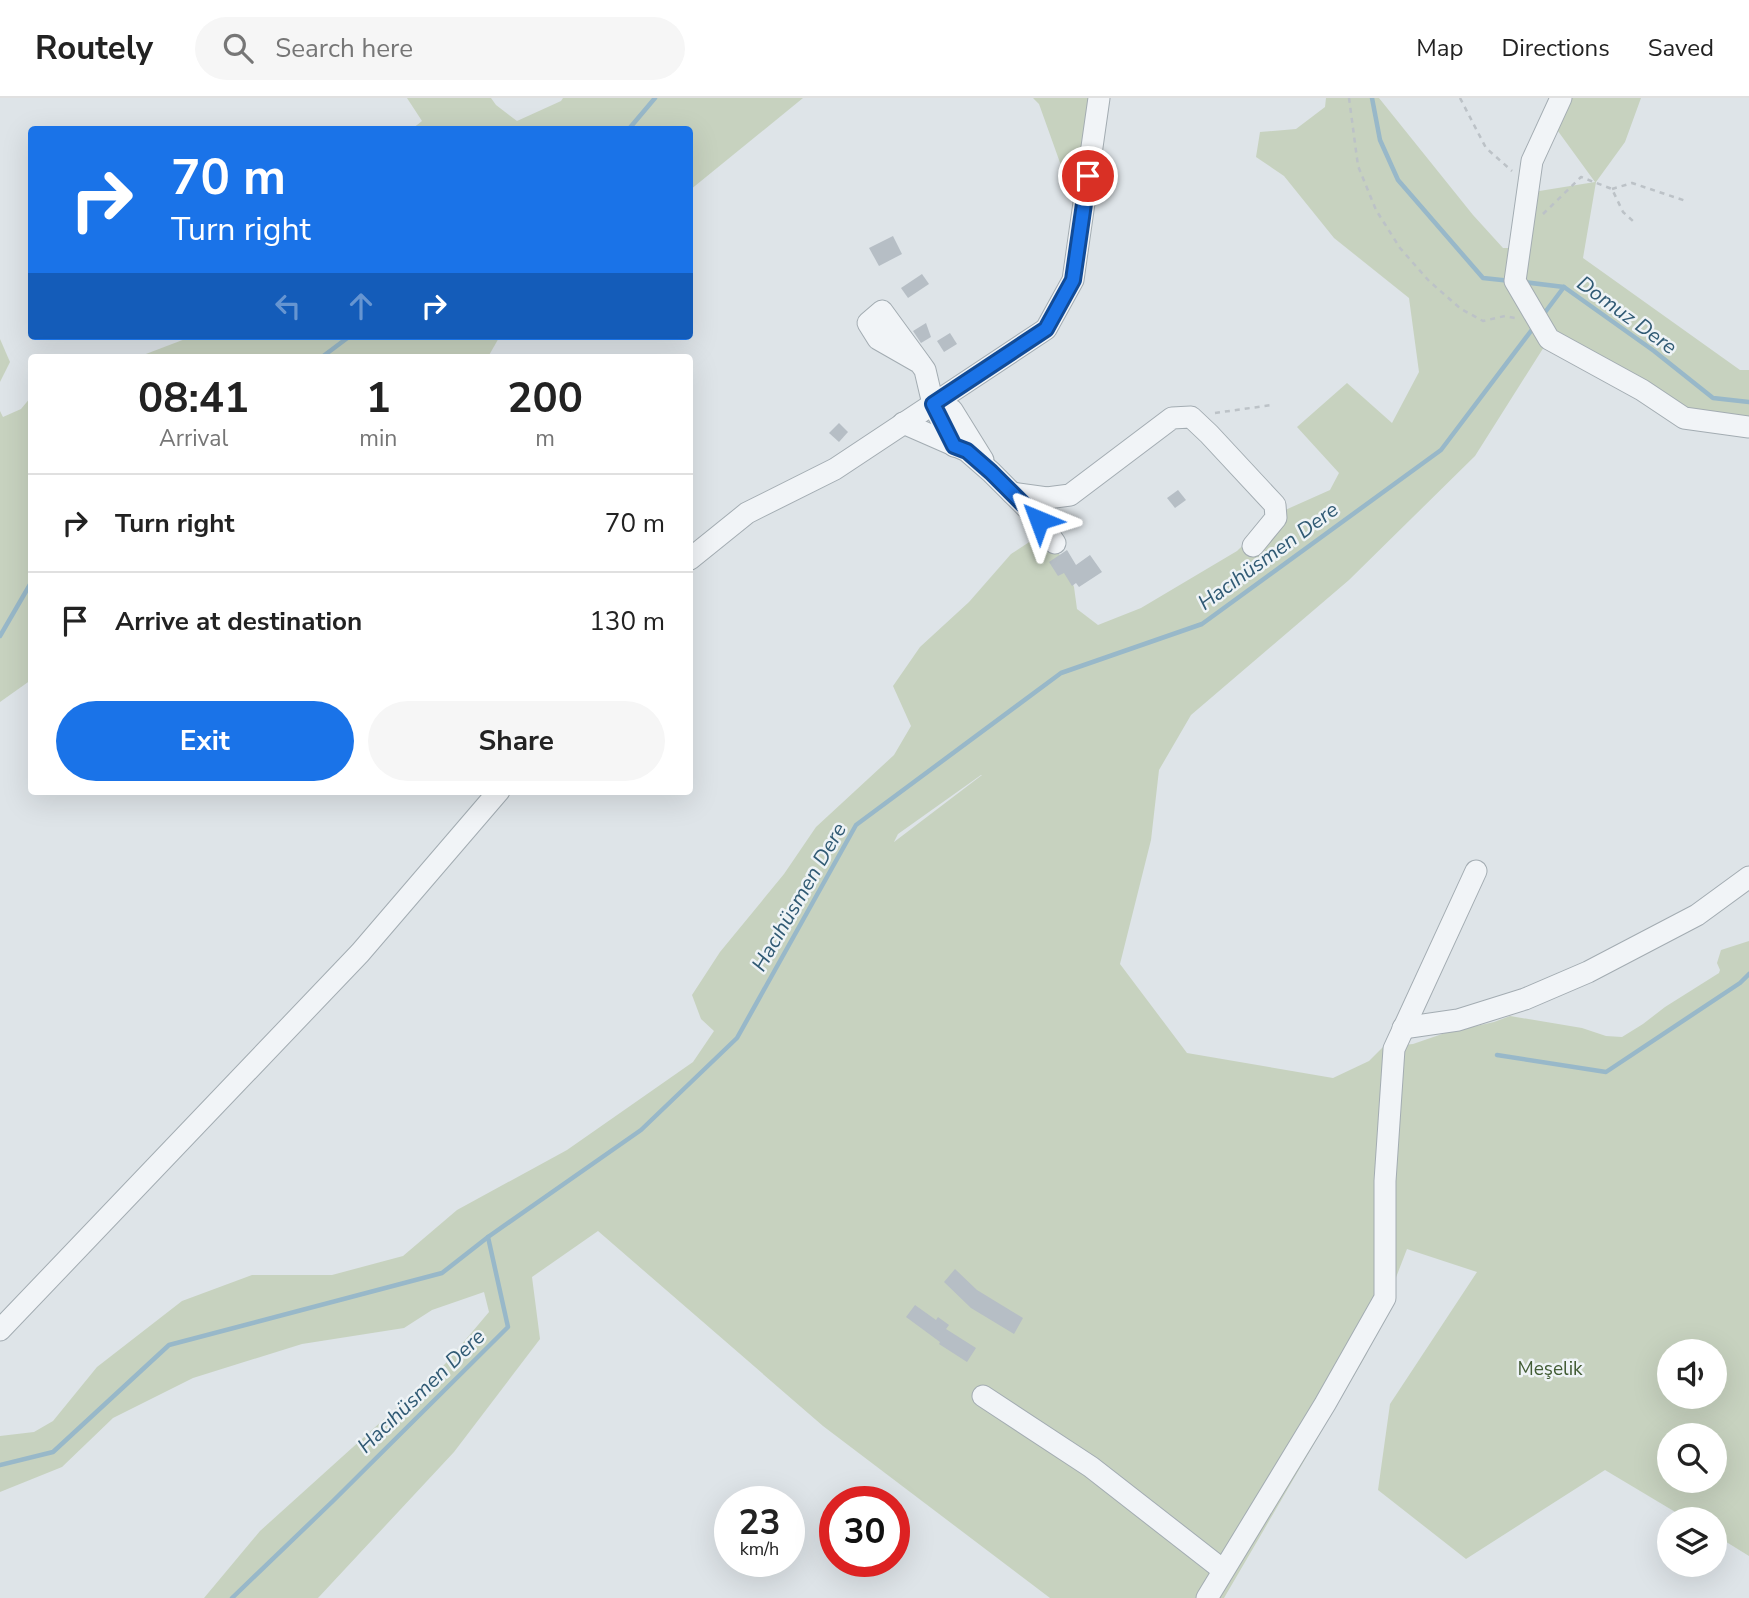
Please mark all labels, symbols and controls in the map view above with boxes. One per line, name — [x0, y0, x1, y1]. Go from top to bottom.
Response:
search box — [195, 17, 685, 80]
text: Routely — [35, 26, 153, 71]
icon: search — [219, 29, 257, 67]
text: Search here — [275, 31, 413, 66]
text: Map — [1416, 32, 1463, 64]
text: Directions — [1501, 32, 1610, 64]
text: Saved — [1648, 32, 1714, 64]
text: 70 m — [171, 144, 286, 211]
pin — [1058, 146, 1118, 206]
icon: right — [56, 154, 147, 245]
icon: arrive — [1069, 157, 1107, 195]
text: Turn right — [171, 208, 311, 251]
water label: Domuz Dere — [1571, 269, 1683, 361]
icon: left — [269, 287, 307, 325]
icon: ahead — [342, 287, 380, 325]
icon: right — [415, 287, 453, 325]
text: 08:41 — [138, 370, 249, 427]
text: 1 — [366, 370, 391, 427]
text: 200 — [507, 370, 583, 427]
text: Arrival — [159, 423, 228, 454]
text: min — [359, 423, 397, 454]
text: m — [535, 423, 555, 454]
position arrow — [1002, 483, 1076, 557]
water label: Hacıhüsmen Dere — [1192, 496, 1344, 616]
icon: right — [56, 504, 94, 542]
text: Turn right — [115, 506, 234, 541]
text: 70 m — [605, 506, 665, 541]
icon: arrive — [56, 602, 94, 640]
text: Arrive at destination — [115, 604, 362, 639]
text: 130 m — [589, 604, 665, 639]
button: Exit — [56, 701, 354, 781]
button: Share — [368, 701, 665, 781]
water label: Hacıhüsmen Dere — [745, 818, 853, 976]
water label: Hacıhüsmen Dere — [351, 1323, 491, 1459]
map controls — [1657, 1339, 1727, 1577]
button: sound — [1657, 1339, 1727, 1409]
park label: Meşelik — [1517, 1356, 1583, 1382]
button: search — [1657, 1423, 1727, 1493]
speed limit sign: 30 — [819, 1486, 910, 1577]
text: 23 — [738, 1499, 781, 1546]
button: layers — [1657, 1507, 1727, 1577]
text: km/h — [740, 1537, 779, 1561]

